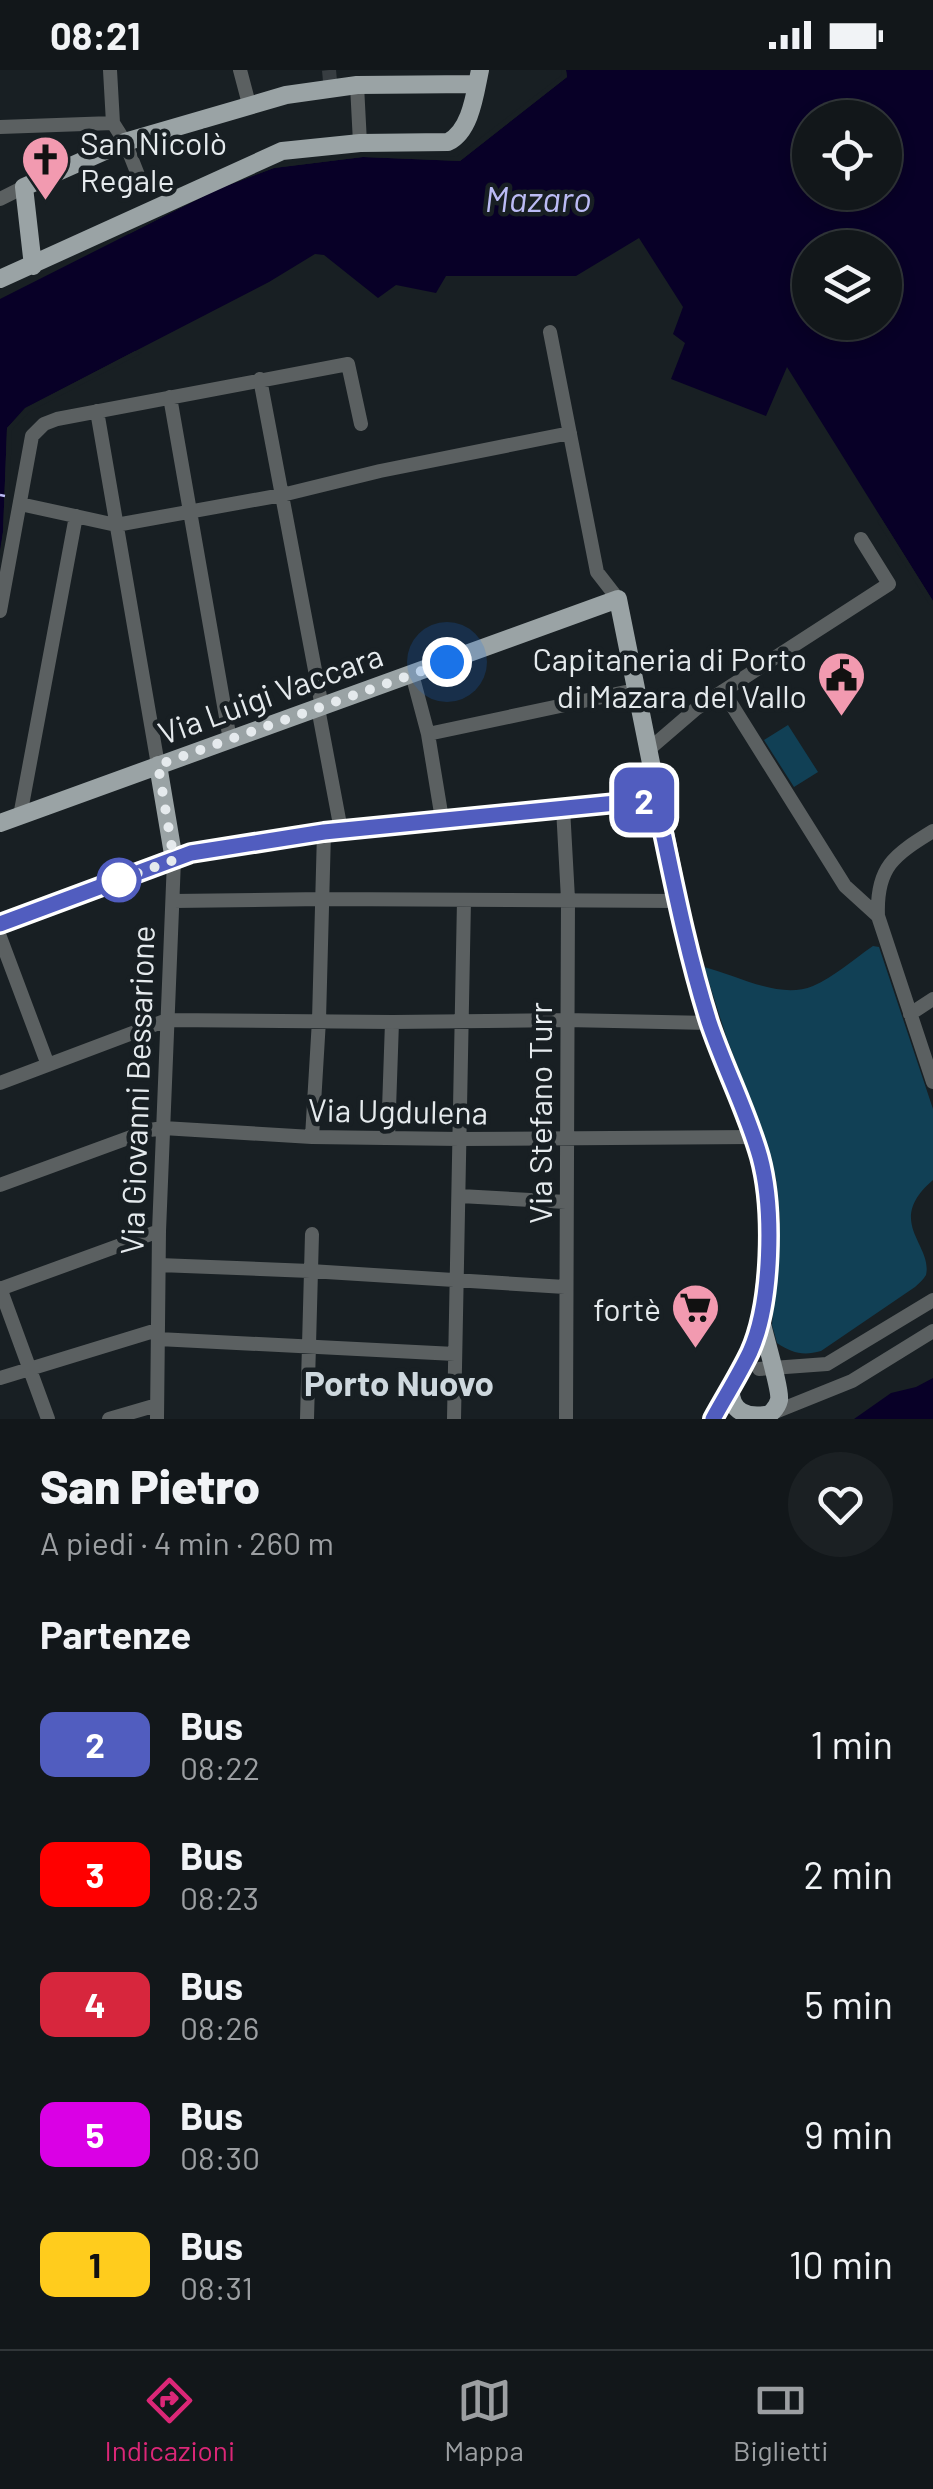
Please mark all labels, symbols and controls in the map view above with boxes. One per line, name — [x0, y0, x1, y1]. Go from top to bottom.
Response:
text: 08:21 — [50, 12, 141, 58]
map controls — [792, 100, 902, 340]
button: locate — [792, 100, 902, 210]
place label: San Nicolò Regale — [80, 123, 227, 198]
church icon: San Nicolò Regale — [19, 134, 71, 202]
water label: Mazaro — [484, 177, 592, 219]
button: layers — [792, 230, 902, 340]
street label: Via Luigi Vaccara — [153, 635, 387, 751]
your location — [422, 637, 472, 687]
place label: Capitaneria di Porto di Mazara del Vallo — [532, 639, 807, 714]
public building icon: Capitaneria di Porto di Mazara del Vallo — [816, 650, 868, 718]
line badge: 2 — [612, 768, 676, 832]
text: 2 — [634, 779, 654, 821]
unlabelled marker — [98, 859, 140, 901]
street label: Via Giovanni Bessarione — [111, 925, 161, 1255]
street label: Via Stefano Turr — [520, 1002, 558, 1224]
street label: Via Ugdulena — [308, 1089, 488, 1131]
supermarket icon: fortè — [670, 1282, 722, 1350]
place label: fortè — [593, 1289, 661, 1327]
district label: Porto Nuovo — [304, 1361, 494, 1403]
button: heart — [788, 1452, 893, 1557]
text: San Pietro — [40, 1456, 260, 1514]
text: A piedi · 4 min · 260 m — [40, 1523, 334, 1561]
text: Partenze — [40, 1611, 191, 1657]
text: Bus — [180, 1702, 243, 1748]
text: 1 min — [811, 1721, 893, 1767]
text: 2 — [85, 1723, 105, 1765]
text: 08:22 — [180, 1748, 260, 1786]
text: Bus — [180, 1832, 243, 1878]
text: 2 min — [803, 1851, 893, 1897]
text: 3 — [86, 1853, 104, 1895]
text: 08:23 — [180, 1878, 259, 1916]
text: Bus — [180, 1962, 243, 2008]
text: 5 min — [804, 1981, 893, 2027]
text: 4 — [84, 1983, 106, 2025]
text: 08:26 — [180, 2008, 259, 2046]
text: Bus — [180, 2092, 243, 2138]
text: 9 min — [804, 2111, 893, 2157]
text: 5 — [86, 2113, 104, 2155]
text: 08:30 — [180, 2138, 260, 2176]
text: Bus — [180, 2222, 243, 2268]
text: 10 min — [789, 2241, 893, 2287]
text: 1 — [89, 2243, 101, 2285]
text: 08:31 — [180, 2268, 253, 2306]
tab: Indicazioni — [105, 2373, 235, 2467]
tab: Mappa — [444, 2373, 524, 2467]
tab: Biglietti — [733, 2373, 828, 2467]

